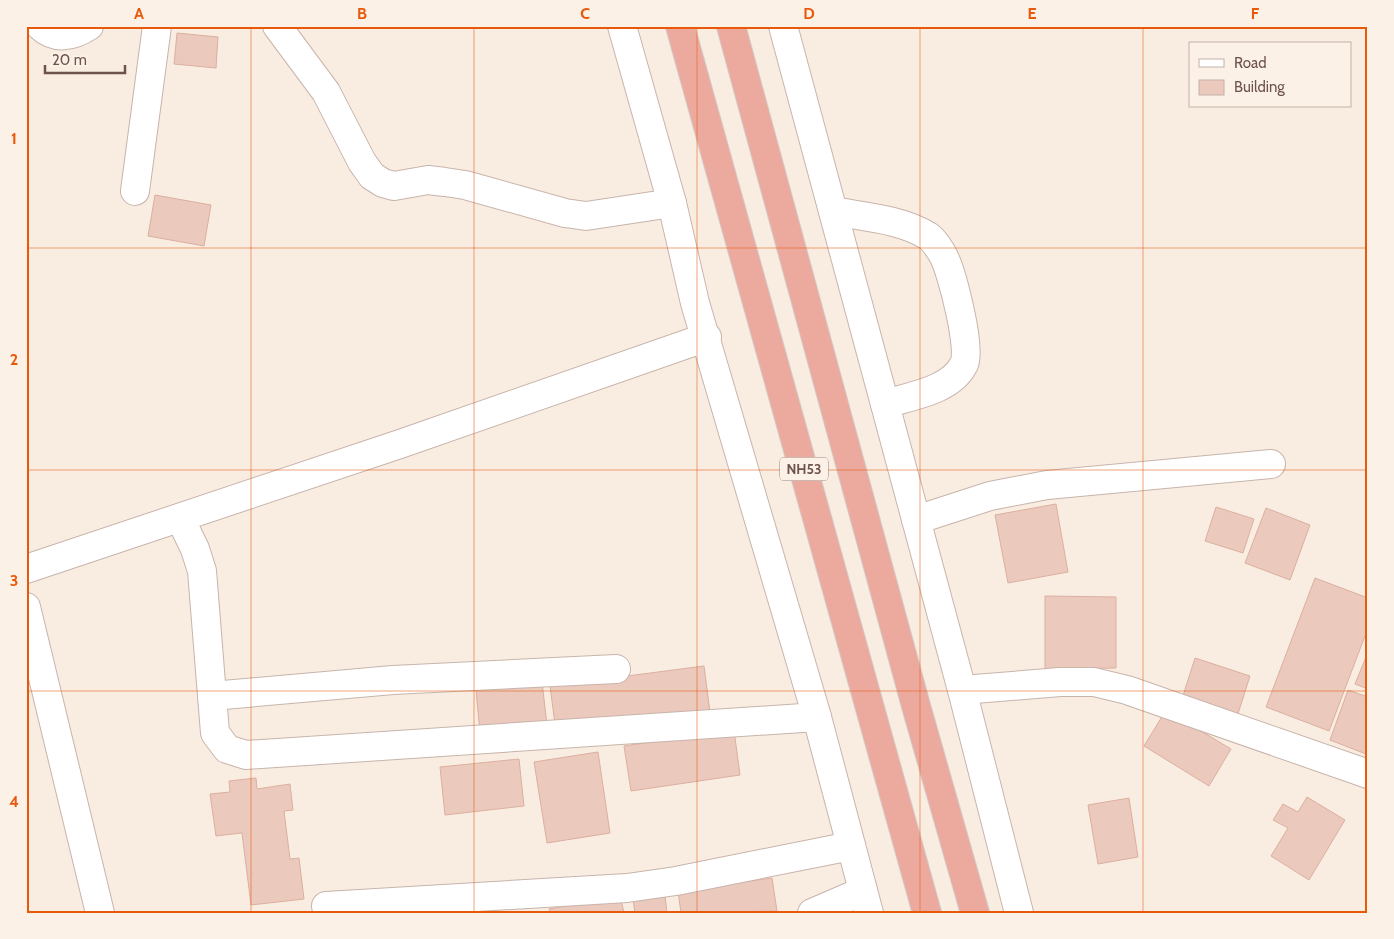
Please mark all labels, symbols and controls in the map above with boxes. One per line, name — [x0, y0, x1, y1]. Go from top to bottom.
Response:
text: A — [134, 4, 144, 23]
text: B — [357, 4, 367, 23]
text: C — [580, 4, 590, 23]
text: D — [803, 4, 815, 23]
text: E — [1027, 4, 1037, 23]
text: F — [1251, 4, 1260, 23]
scale bar — [45, 42, 125, 74]
legend — [1189, 42, 1352, 108]
text: 20 m — [52, 51, 87, 69]
text: Road — [1234, 54, 1267, 72]
text: Building — [1234, 78, 1285, 96]
text: 1 — [11, 129, 17, 148]
text: 2 — [10, 350, 18, 369]
road number: NH53 — [780, 458, 828, 480]
text: 3 — [10, 571, 18, 590]
text: 4 — [9, 792, 19, 811]

